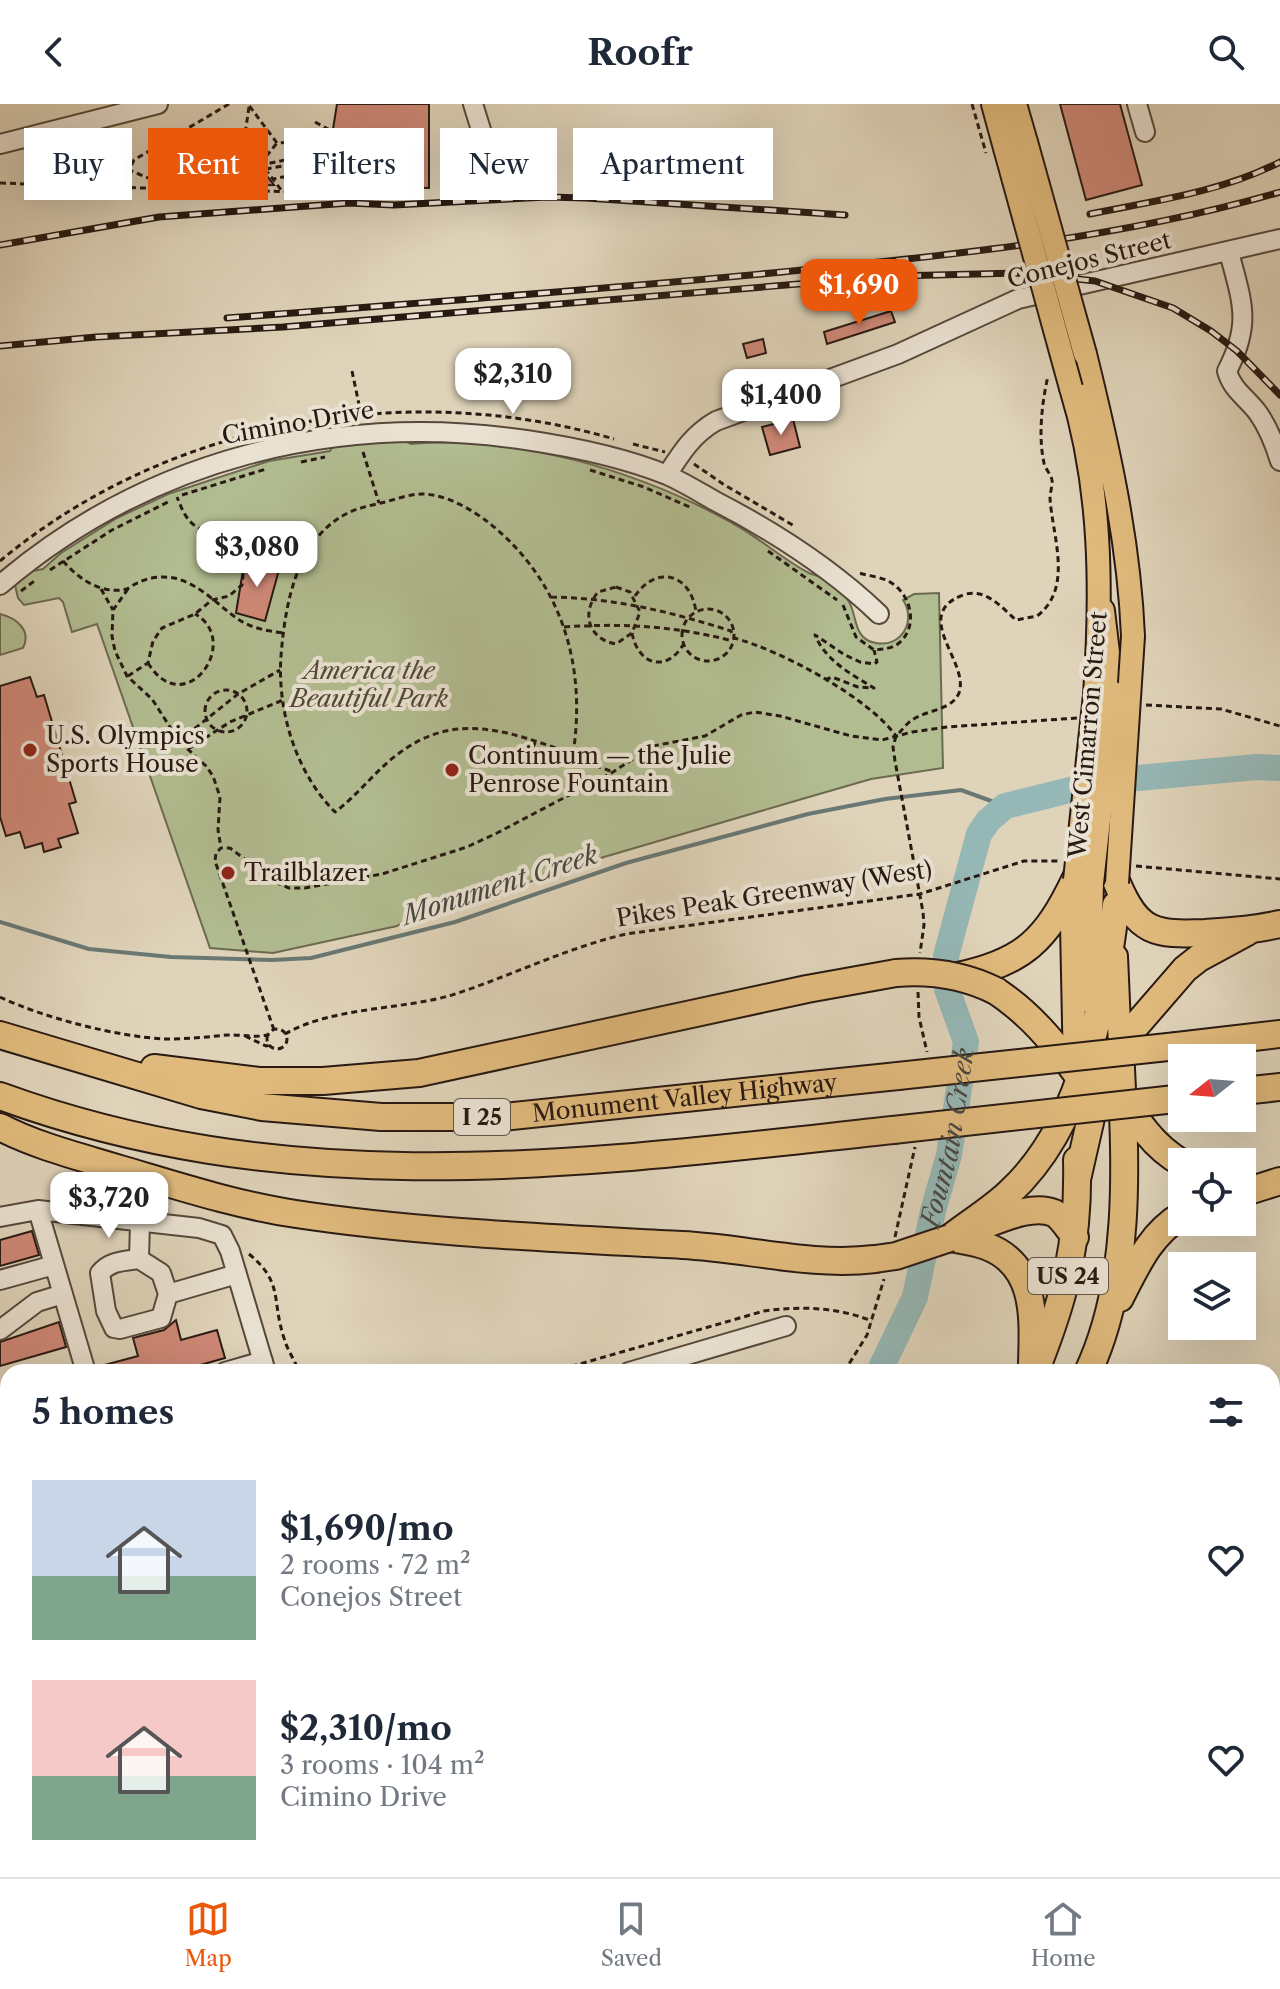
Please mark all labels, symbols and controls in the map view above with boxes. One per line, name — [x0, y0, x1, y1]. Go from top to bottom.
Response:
icon: back — [32, 30, 76, 74]
text: Roofr — [587, 30, 693, 74]
icon: search — [1204, 30, 1248, 74]
chip: Buy — [24, 128, 132, 200]
chip: Rent — [148, 128, 268, 200]
chip: Filters — [284, 128, 424, 200]
chip: New — [440, 128, 557, 200]
chip: Apartment — [573, 128, 773, 200]
street label: Conejos Street — [1004, 225, 1174, 294]
pin: $1,690 — [794, 259, 924, 327]
text: $1,690 — [819, 269, 899, 301]
pin: $2,310 — [448, 348, 578, 416]
text: $2,310 — [473, 358, 553, 390]
pin: $1,400 — [716, 369, 846, 437]
text: $1,400 — [740, 379, 822, 411]
street label: Cimino Drive — [220, 395, 376, 450]
pin: $3,080 — [192, 521, 322, 589]
text: $3,080 — [214, 531, 300, 563]
street label: West Cimarron Street — [1062, 610, 1113, 861]
park label: America the Beautiful Park — [288, 656, 449, 713]
place label: U.S. Olympics Sports House — [46, 721, 205, 778]
marker: U.S. Olympics Sports House — [21, 741, 39, 759]
place label: Continuum — the Julie Penrose Fountain — [468, 741, 732, 798]
marker: Continuum — the Julie Penrose Fountain — [443, 761, 461, 779]
water label: Monument Creek — [395, 838, 602, 933]
street label: Pikes Peak Greenway (West) — [614, 854, 934, 933]
place label: Trailblazer — [244, 858, 368, 887]
marker: Trailblazer — [219, 864, 237, 882]
north arrow — [1168, 1044, 1256, 1132]
map controls — [1168, 1044, 1256, 1340]
water label: Fountain Creek — [914, 1046, 981, 1232]
street label: Monument Valley Highway — [531, 1067, 839, 1128]
road number: I 25 — [454, 1099, 510, 1135]
button: locate — [1168, 1148, 1256, 1236]
pin: $3,720 — [44, 1172, 174, 1240]
text: $3,720 — [68, 1182, 150, 1214]
button: layers — [1168, 1252, 1256, 1340]
road number: US 24 — [1028, 1258, 1108, 1294]
icon: filters — [1204, 1390, 1248, 1434]
text: 5 homes — [32, 1391, 174, 1433]
text: $1,690/mo — [280, 1507, 454, 1549]
icon: home — [96, 1512, 192, 1608]
icon: heart — [1204, 1538, 1248, 1582]
text: 2 rooms · 72 m² — [280, 1549, 471, 1581]
text: Conejos Street — [280, 1581, 462, 1613]
text: $2,310/mo — [280, 1707, 452, 1749]
icon: home — [96, 1712, 192, 1808]
icon: heart — [1204, 1738, 1248, 1782]
text: 3 rooms · 104 m² — [280, 1749, 485, 1781]
text: Cimino Drive — [280, 1781, 447, 1813]
tab: Map — [185, 1897, 232, 1972]
tab: Saved — [601, 1897, 662, 1972]
tab: Home — [1031, 1897, 1095, 1972]

